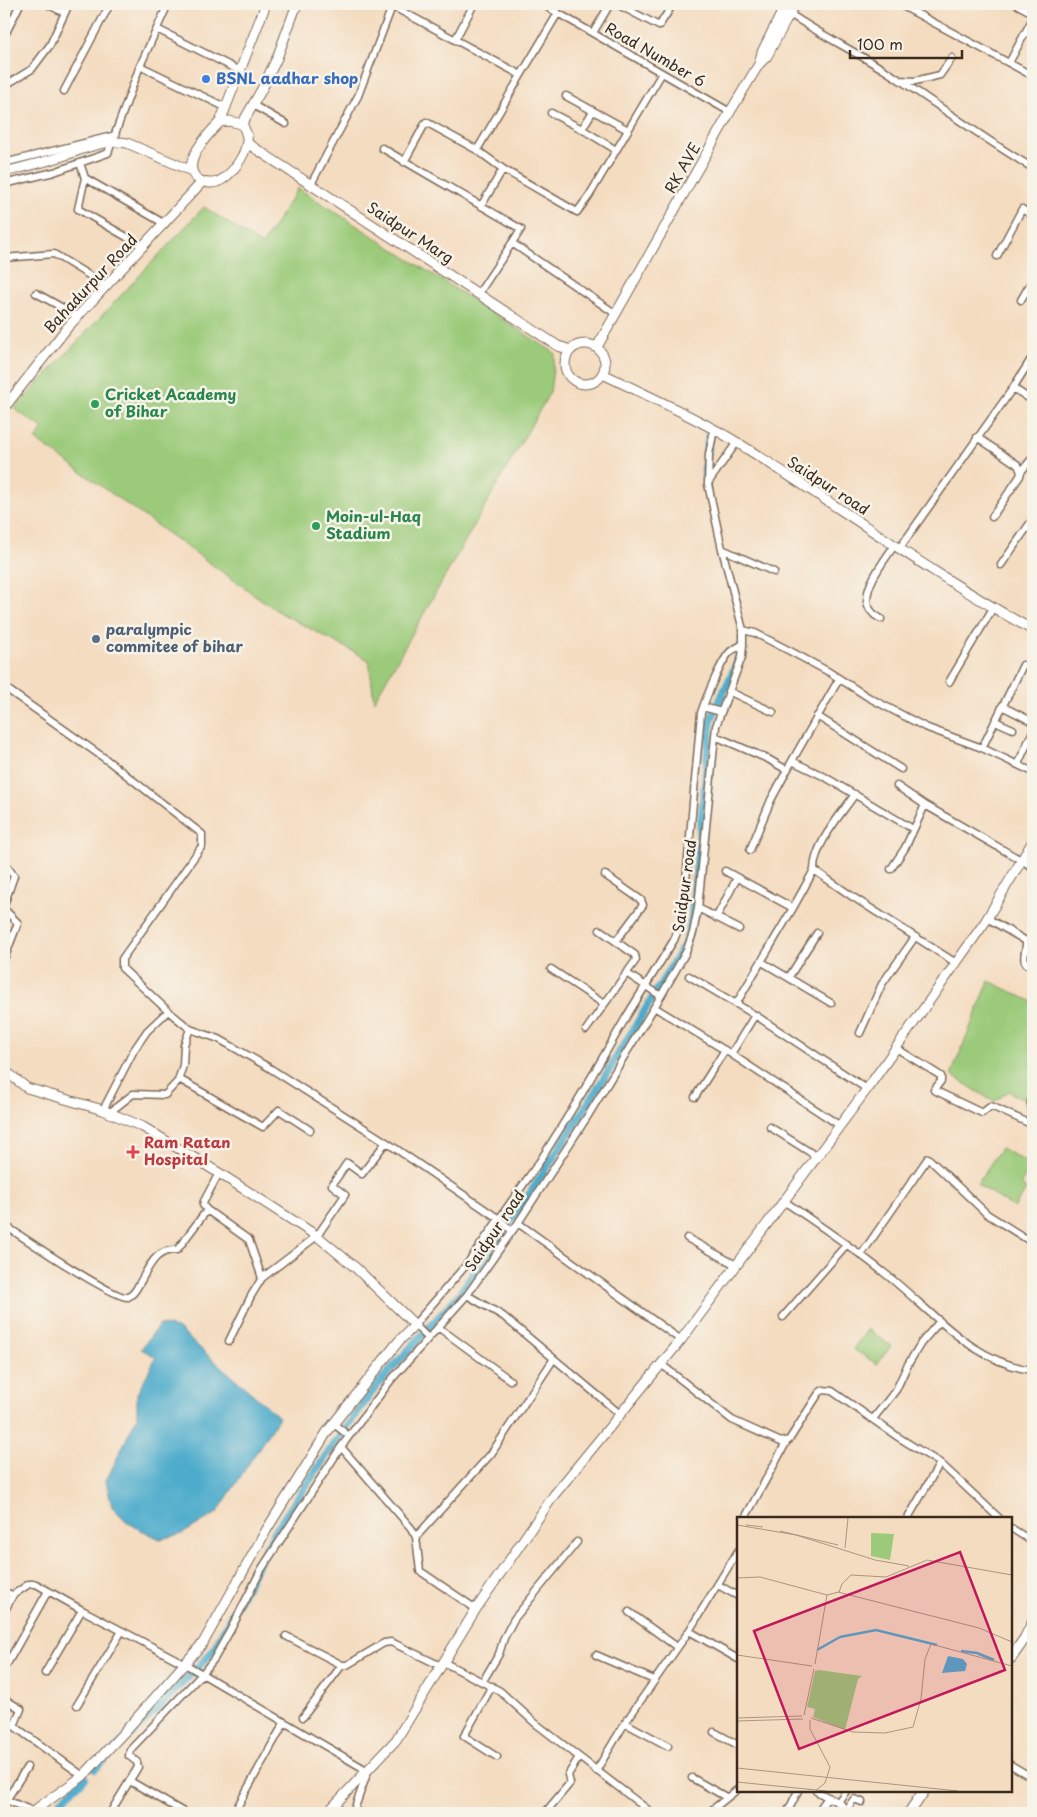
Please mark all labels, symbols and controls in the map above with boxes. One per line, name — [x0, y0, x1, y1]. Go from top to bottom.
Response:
street label: Road Number 6 — [601, 16, 710, 92]
scale bar — [850, 28, 962, 60]
text: 100 m — [857, 32, 903, 55]
place label: BSNL aadhar shop — [216, 66, 358, 89]
marker: BSNL aadhar shop — [200, 73, 212, 85]
street label: RK AVE — [658, 138, 705, 197]
street label: Saidpur Marg — [363, 195, 459, 268]
street label: Bahadurpur Road — [38, 228, 142, 338]
place label: Cricket Academy of Bihar — [105, 382, 236, 422]
marker: Cricket Academy of Bihar — [89, 398, 101, 410]
street label: Saidpur road — [783, 450, 874, 520]
place label: Moin-ul-Haq Stadium — [326, 504, 421, 544]
marker: Moin-ul-Haq Stadium — [310, 520, 322, 532]
place label: paralympic commitee of bihar — [106, 617, 244, 657]
marker: paralympic commitee of bihar — [90, 633, 102, 645]
street label: Saidpur road — [666, 838, 701, 934]
place label: Ram Ratan Hospital — [144, 1130, 231, 1170]
marker: Ram Ratan Hospital — [126, 1145, 140, 1159]
street label: Saidpur road — [458, 1185, 530, 1275]
inset map — [737, 1517, 1012, 1792]

